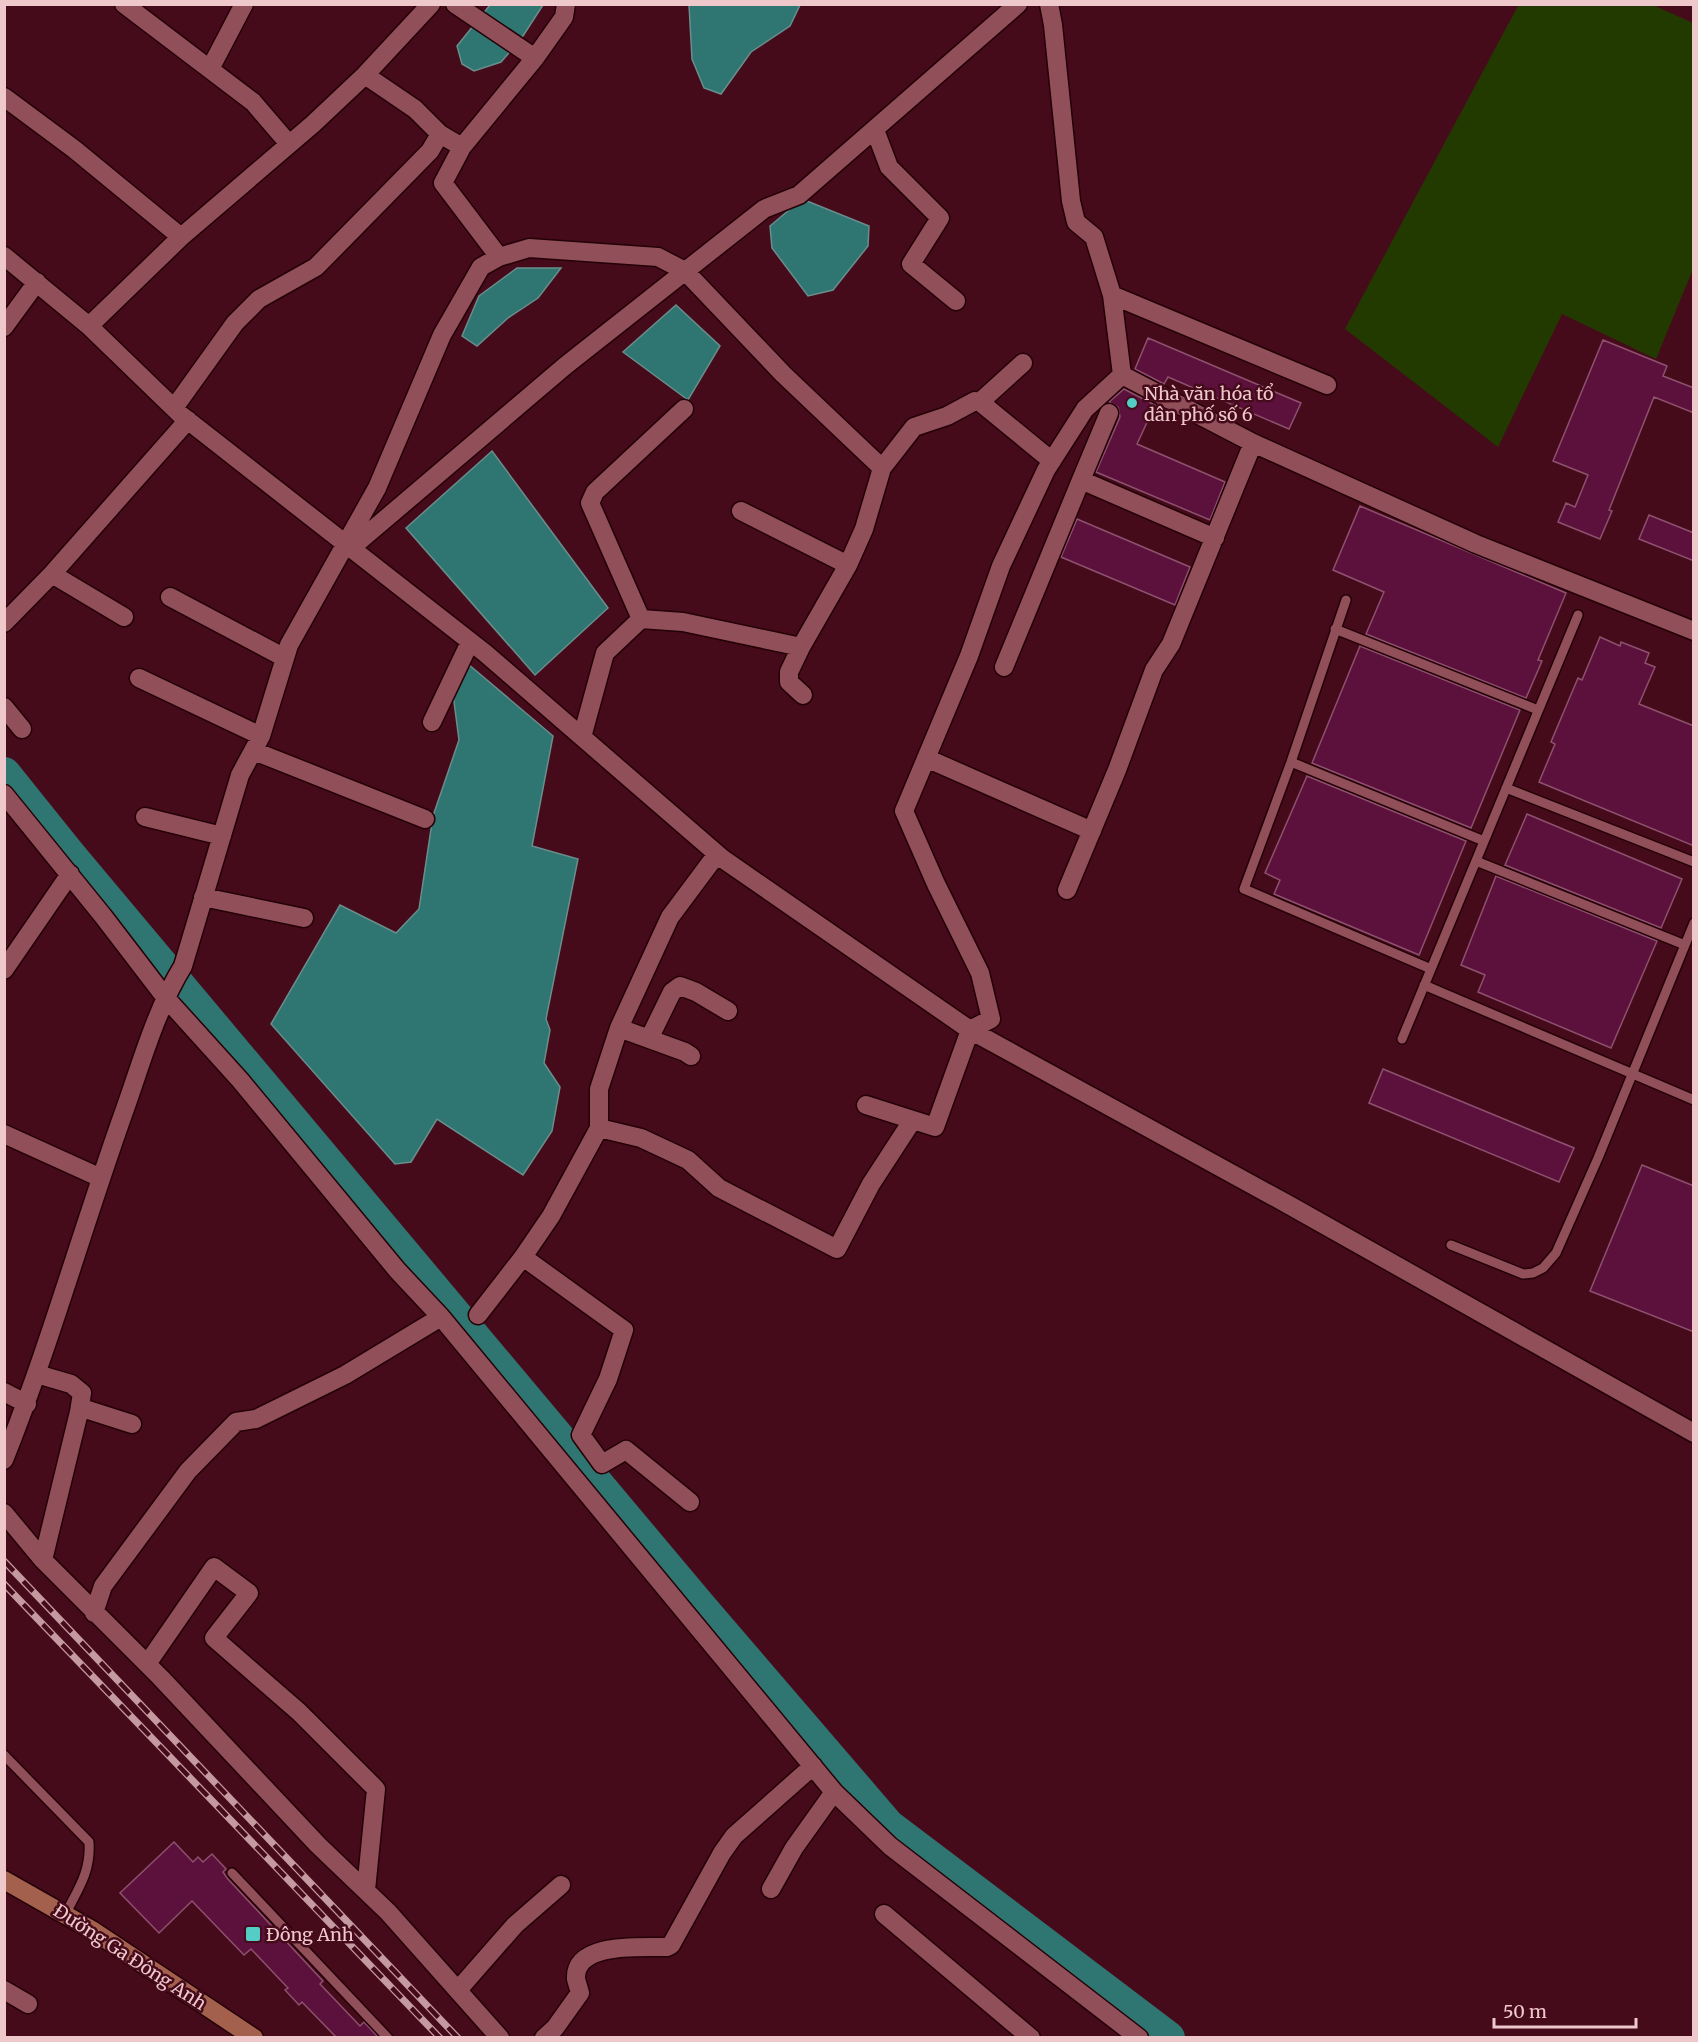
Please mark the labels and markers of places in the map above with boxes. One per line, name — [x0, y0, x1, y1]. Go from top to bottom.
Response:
place label: Nhà văn hóa tổ dân phố số 6 — [1144, 382, 1274, 426]
marker: Nhà văn hóa tổ dân phố số 6 — [1125, 396, 1139, 410]
place label: Đông Anh — [266, 1923, 354, 1946]
marker: Đông Anh — [244, 1925, 262, 1943]

